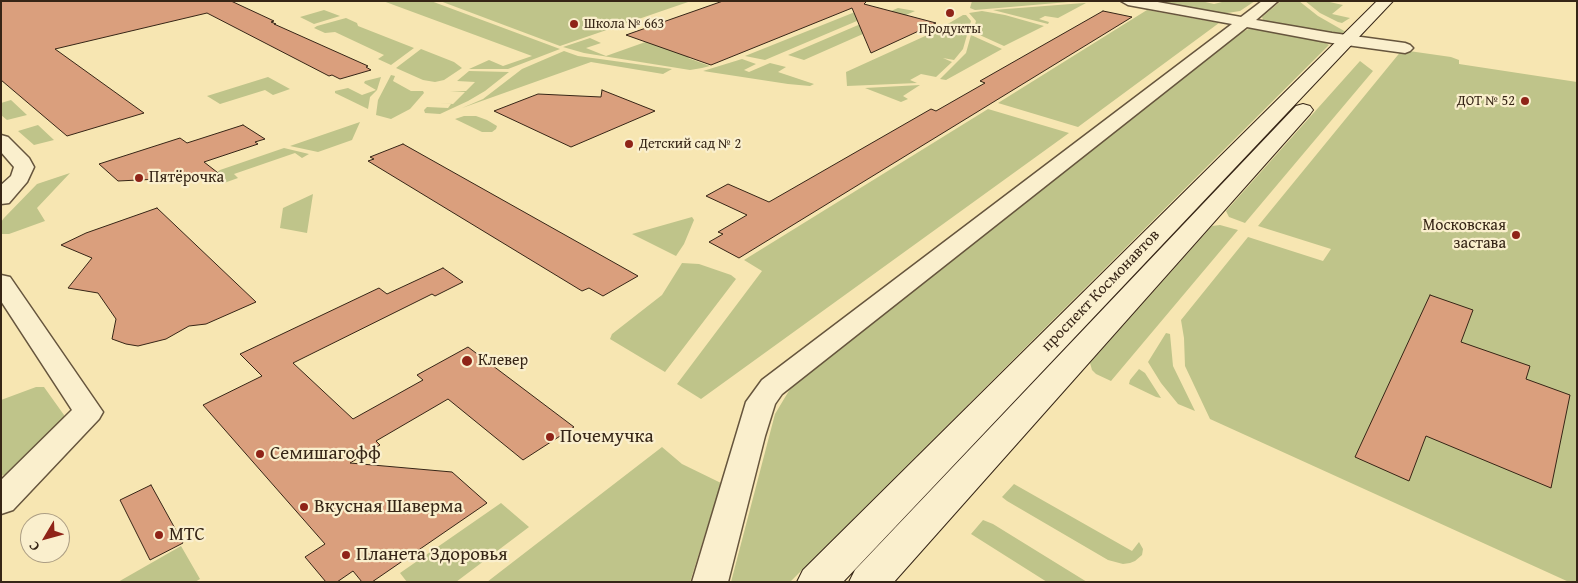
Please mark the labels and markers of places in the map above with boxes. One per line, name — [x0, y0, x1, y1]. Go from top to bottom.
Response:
marker: Продукты — [944, 7, 956, 19]
place label: Школа № 663 — [584, 16, 664, 32]
marker: Школа № 663 — [568, 18, 580, 30]
place label: Продукты — [919, 21, 981, 37]
place label: ДОТ № 52 — [1457, 93, 1515, 109]
marker: ДОТ № 52 — [1519, 95, 1531, 107]
place label: Детский сад № 2 — [639, 136, 741, 152]
marker: Детский сад № 2 — [623, 138, 635, 150]
place label: Пятёрочка — [149, 168, 224, 188]
marker: Пятёрочка — [133, 172, 145, 184]
place label: Московская застава — [1423, 216, 1506, 254]
marker: Московская застава — [1510, 229, 1522, 241]
place label: Клевер — [478, 351, 528, 371]
marker: Клевер — [460, 354, 474, 368]
place label: Почемучка — [560, 426, 653, 448]
marker: Почемучка — [544, 431, 556, 443]
place label: Семишагофф — [270, 443, 381, 465]
marker: Семишагофф — [254, 448, 266, 460]
place label: Вкусная Шаверма — [314, 496, 463, 518]
marker: Вкусная Шаверма — [298, 501, 310, 513]
place label: МТС — [169, 524, 205, 546]
marker: МТС — [153, 529, 165, 541]
place label: Планета Здоровья — [356, 544, 508, 566]
marker: Планета Здоровья — [340, 549, 352, 561]

